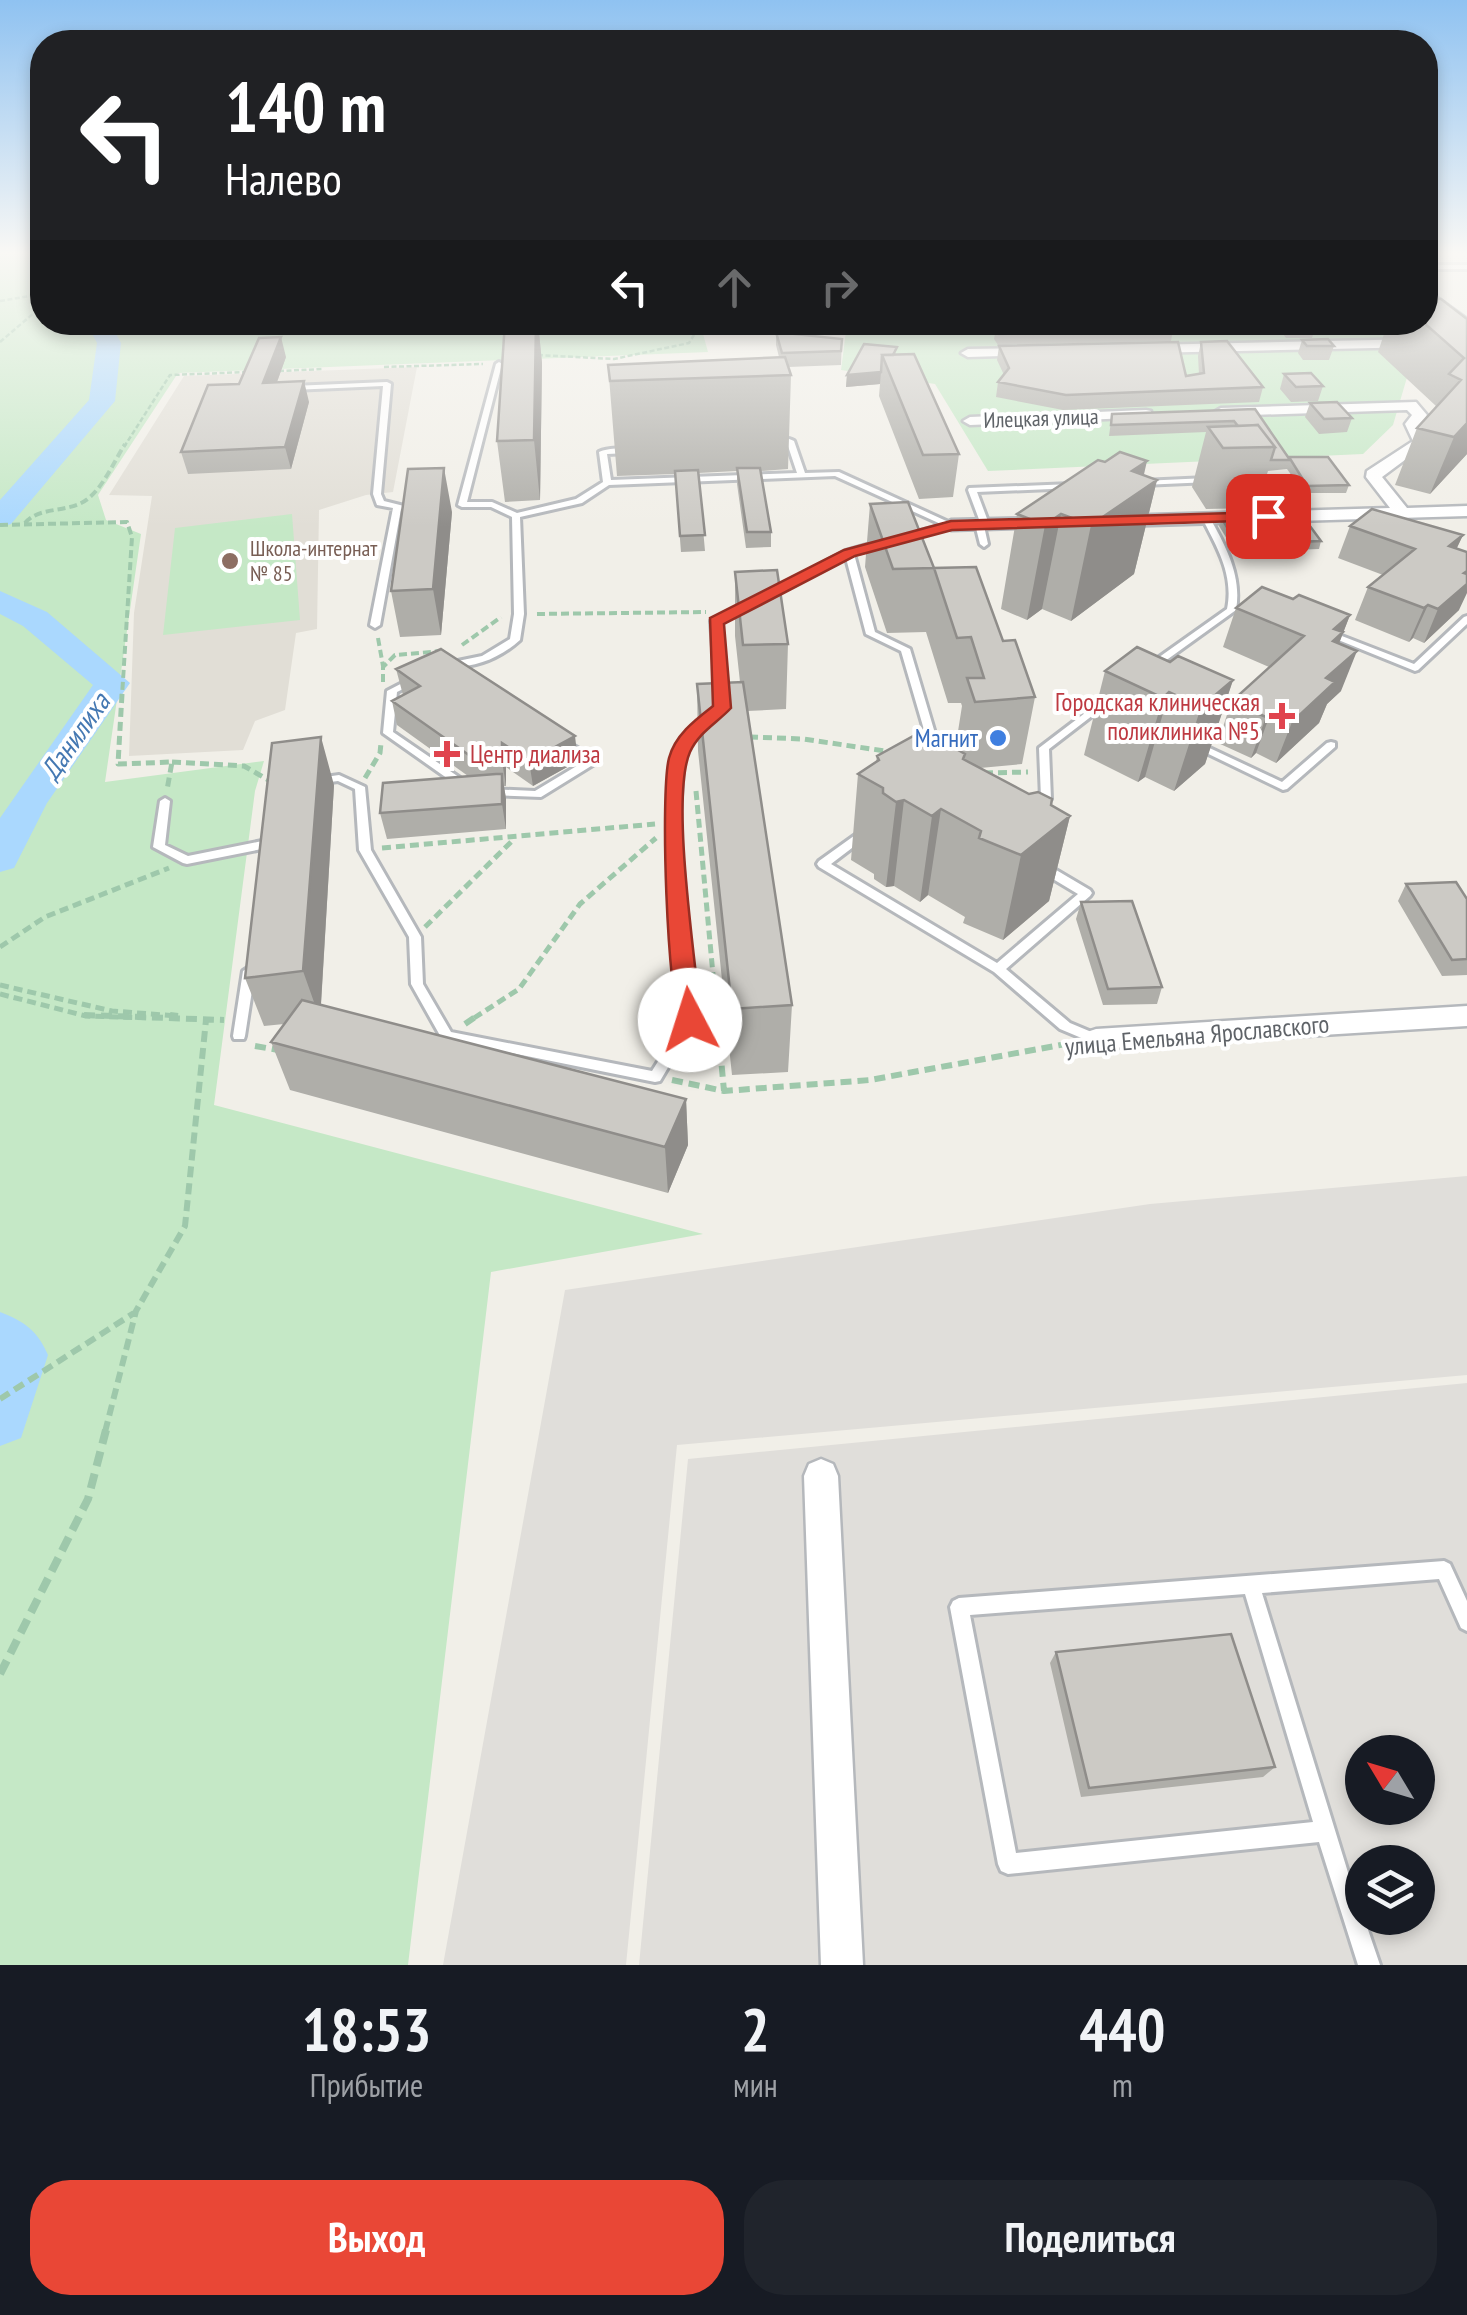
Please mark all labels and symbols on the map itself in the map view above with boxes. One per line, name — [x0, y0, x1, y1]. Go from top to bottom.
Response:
street label: Илецкая улица — [983, 402, 1099, 434]
pin — [1226, 474, 1311, 559]
place label: Школа-интернат № 85 — [250, 534, 378, 587]
marker: Школа-интернат № 85 — [219, 550, 241, 572]
water label: Данилиха — [31, 684, 119, 787]
place label: Городская клиническая поликлиника №5 — [1055, 686, 1260, 747]
marker: Городская клиническая поликлиника №5 — [1269, 703, 1295, 729]
place label: Магнит — [915, 722, 978, 754]
marker: Магнит — [987, 727, 1009, 749]
place label: Центр диализа — [470, 738, 601, 770]
marker: Центр диализа — [434, 741, 460, 767]
position arrow — [638, 968, 742, 1072]
street label: улица Емельяна Ярославского — [1064, 1008, 1330, 1062]
north arrow — [1345, 1735, 1435, 1825]

